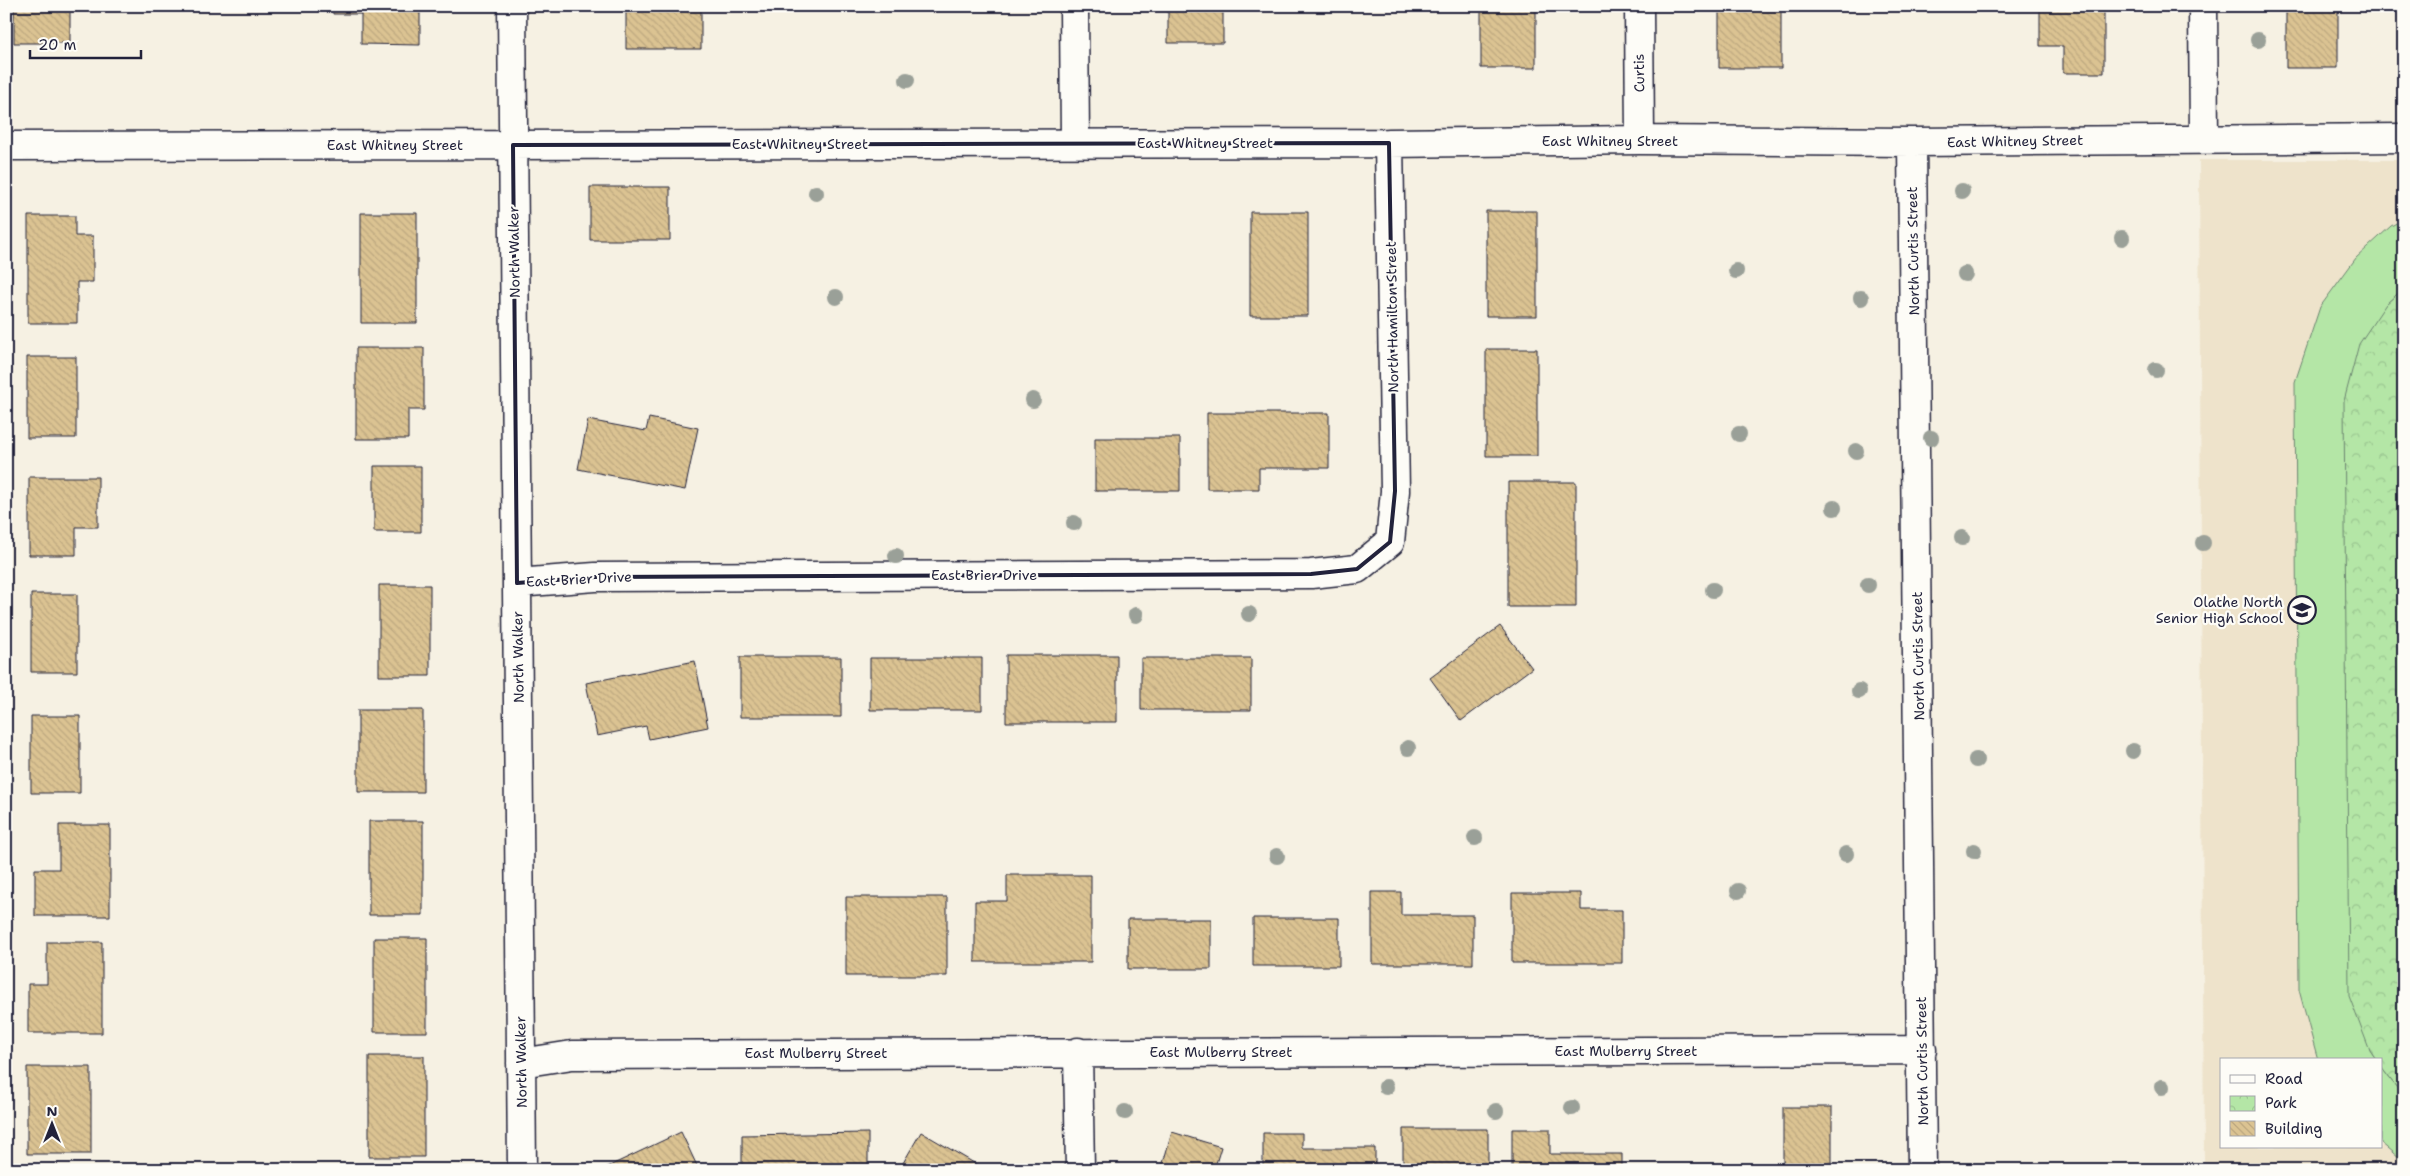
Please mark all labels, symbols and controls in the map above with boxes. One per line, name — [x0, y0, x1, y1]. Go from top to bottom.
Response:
scale bar — [30, 28, 141, 60]
text: 20 m — [38, 35, 77, 55]
street label: Curtis — [1630, 53, 1648, 93]
street label: East Whitney Street — [1947, 131, 2083, 151]
street label: East Whitney Street — [1542, 132, 1678, 150]
street label: East Whitney Street — [1137, 134, 1273, 152]
street label: East Whitney Street — [732, 135, 868, 153]
street label: East Whitney Street — [327, 136, 463, 154]
street label: North Curtis Street — [1903, 186, 1923, 316]
street label: North Walker — [504, 205, 524, 298]
street label: North Hamilton Street — [1382, 241, 1402, 393]
street label: East Brier Drive — [931, 566, 1037, 584]
street label: East Brier Drive — [526, 567, 633, 591]
street label: North Curtis Street — [1908, 591, 1928, 721]
place label: Olathe North Senior High School — [2156, 593, 2284, 627]
school or university icon: Olathe North Senior High School — [2287, 595, 2317, 625]
street label: North Walker — [508, 610, 528, 703]
street label: North Curtis Street — [1912, 996, 1932, 1126]
street label: North Walker — [511, 1015, 531, 1108]
street label: East Mulberry Street — [1555, 1042, 1697, 1060]
street label: East Mulberry Street — [1150, 1043, 1292, 1061]
street label: East Mulberry Street — [745, 1044, 887, 1062]
legend — [2220, 1058, 2382, 1148]
text: Road — [2265, 1069, 2303, 1089]
text: Park — [2265, 1093, 2297, 1113]
north arrow — [28, 1098, 78, 1148]
text: N — [46, 1102, 58, 1120]
text: Building — [2265, 1119, 2322, 1139]

